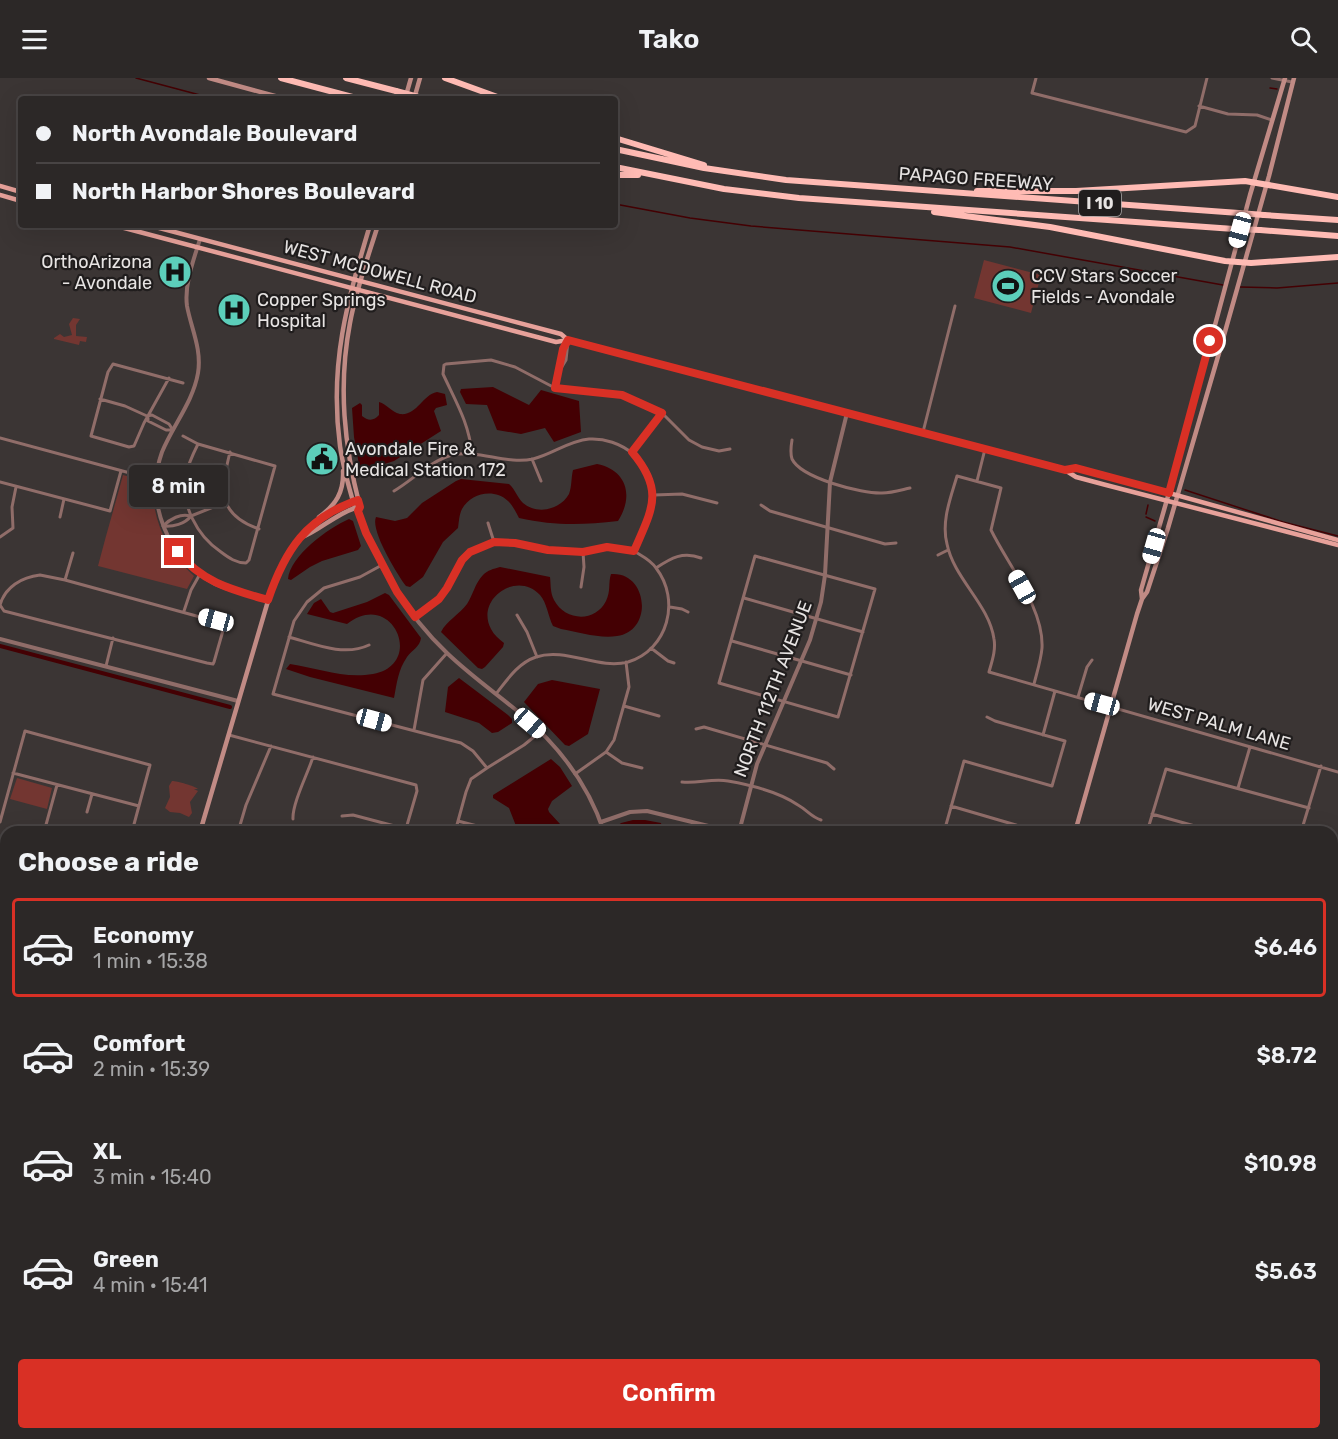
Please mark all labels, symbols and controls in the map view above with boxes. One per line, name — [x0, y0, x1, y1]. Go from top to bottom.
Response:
icon: menu — [18, 23, 51, 56]
text: Tako — [639, 23, 699, 55]
icon: search — [1287, 23, 1320, 56]
text: North Avondale Boulevard — [72, 120, 357, 147]
street label: PAPAGO FREEWAY — [898, 163, 1054, 195]
text: North Harbor Shores Boulevard — [72, 178, 415, 205]
road number: I 10 — [1079, 190, 1121, 216]
car — [1227, 210, 1253, 250]
street label: WEST MCDOWELL ROAD — [281, 236, 479, 308]
place label: OrthoArizona - Avondale — [41, 251, 152, 294]
hospital icon: OrthoArizona - Avondale — [157, 254, 193, 290]
place label: CCV Stars Soccer Fields - Avondale — [1031, 265, 1177, 308]
sports icon: CCV Stars Soccer Fields - Avondale — [990, 268, 1026, 304]
place label: Copper Springs Hospital — [257, 289, 386, 332]
hospital icon: Copper Springs Hospital — [216, 292, 252, 328]
route start — [1196, 327, 1223, 354]
place label: Avondale Fire & Medical Station 172 — [345, 438, 506, 481]
public building icon: Avondale Fire & Medical Station 172 — [304, 441, 340, 477]
callout: 8 min — [128, 465, 228, 507]
text: 8 min — [151, 474, 206, 498]
car — [1140, 526, 1168, 566]
route end — [164, 538, 191, 565]
car — [1005, 567, 1039, 607]
street label: NORTH 112TH AVENUE — [729, 598, 817, 780]
car — [196, 607, 236, 633]
car — [1082, 691, 1122, 717]
street label: WEST PALM LANE — [1145, 693, 1293, 755]
car — [511, 704, 549, 742]
car — [354, 707, 394, 733]
text: Choose a ride — [18, 846, 199, 878]
icon: car — [21, 921, 75, 975]
text: Economy — [93, 922, 194, 949]
text: $6.46 — [1254, 934, 1317, 961]
text: 1 min · 15:38 — [93, 949, 208, 973]
icon: car — [21, 1029, 75, 1083]
text: Comfort — [93, 1030, 185, 1057]
text: $8.72 — [1256, 1042, 1317, 1069]
text: 2 min · 15:39 — [93, 1057, 210, 1081]
icon: car — [21, 1137, 75, 1191]
text: XL — [93, 1138, 121, 1165]
text: $10.98 — [1244, 1150, 1317, 1177]
text: 3 min · 15:40 — [93, 1165, 212, 1189]
icon: car — [21, 1245, 75, 1299]
text: Green — [93, 1246, 159, 1273]
text: $5.63 — [1255, 1258, 1317, 1285]
text: 4 min · 15:41 — [93, 1273, 208, 1297]
button: Confirm — [18, 1359, 1320, 1428]

